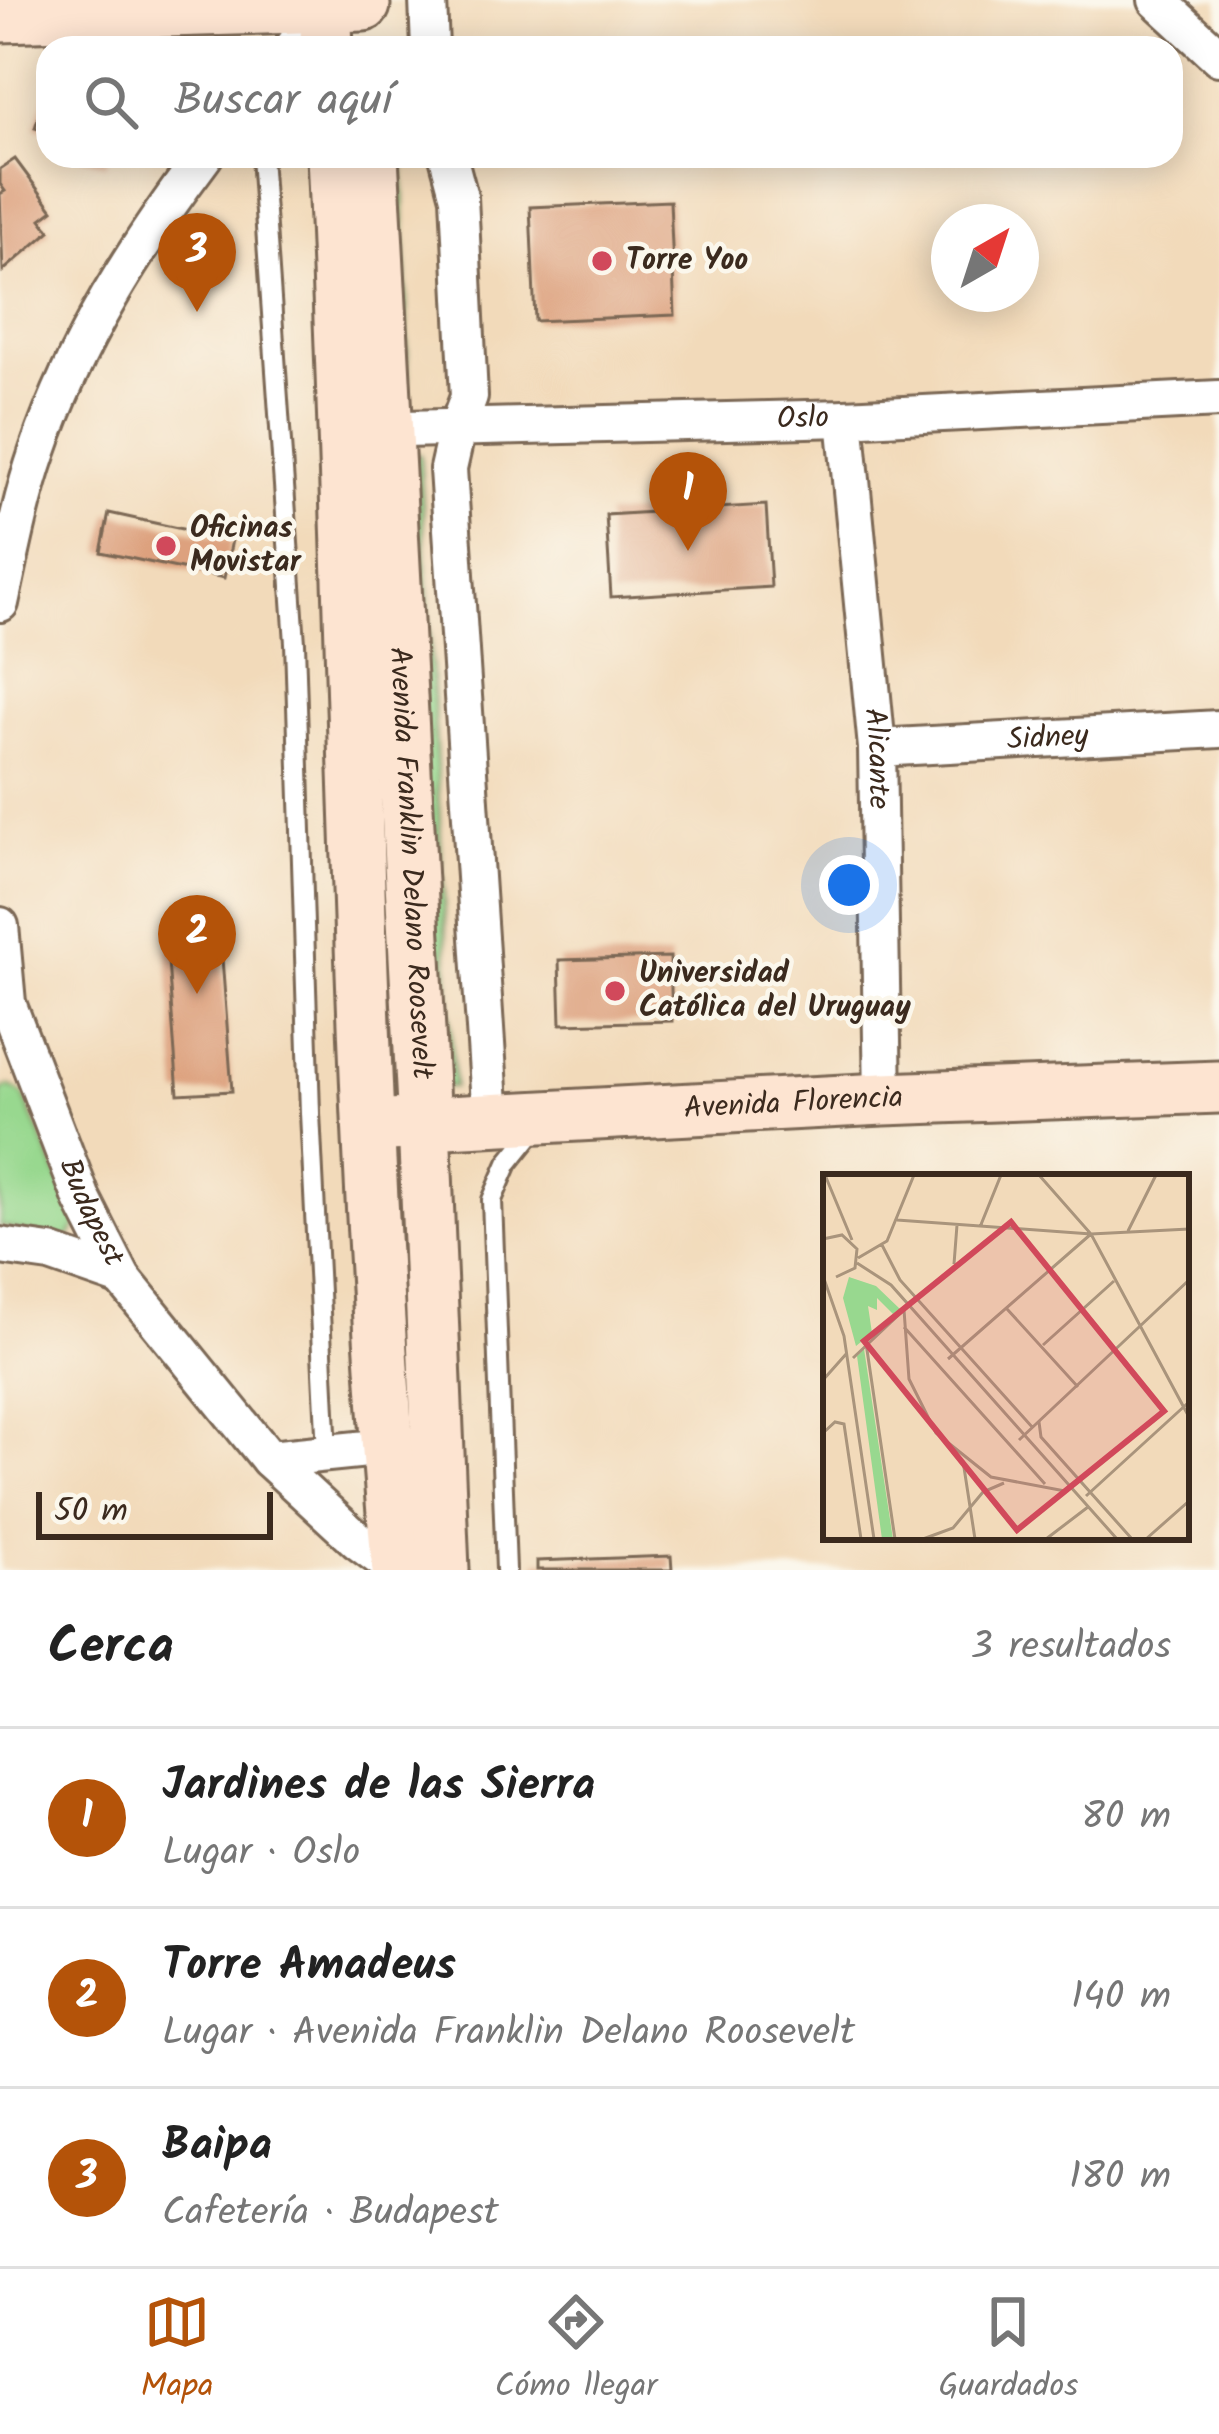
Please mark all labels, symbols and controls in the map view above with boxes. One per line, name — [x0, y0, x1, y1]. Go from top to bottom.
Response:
search box — [36, 36, 1183, 168]
text: Buscar aquí — [174, 66, 392, 138]
icon: search — [78, 69, 144, 135]
north arrow — [931, 204, 1039, 312]
pin: 3 — [158, 213, 236, 312]
place label: Torre Yoo — [626, 237, 748, 285]
marker: Torre Yoo — [589, 248, 615, 274]
street label: Oslo — [776, 394, 830, 444]
pin: 1 — [649, 452, 727, 551]
place label: Oficinas Movistar — [190, 505, 302, 587]
marker: Oficinas Movistar — [153, 533, 179, 559]
street label: Avenida Franklin Delano Roosevelt — [374, 645, 446, 1081]
street label: Alicante — [849, 706, 902, 810]
street label: Sidney — [1006, 712, 1091, 765]
your location — [819, 855, 879, 915]
pin: 2 — [158, 895, 236, 994]
place label: Universidad Católica del Uruguay — [639, 950, 911, 1032]
marker: Universidad Católica del Uruguay — [602, 978, 628, 1004]
street label: Avenida Florencia — [683, 1074, 904, 1133]
street label: Budapest — [45, 1152, 137, 1276]
inset map — [823, 1174, 1189, 1540]
scale bar — [36, 1486, 273, 1539]
text: 50 m — [54, 1486, 128, 1539]
text: Cerca — [48, 1608, 174, 1689]
text: 3 resultados — [971, 1617, 1171, 1679]
text: Jardines de las Sierra — [162, 1751, 595, 1823]
text: 1 — [81, 1787, 93, 1849]
text: 80 m — [1081, 1787, 1171, 1849]
text: Lugar · Oslo — [162, 1823, 360, 1885]
text: Torre Amadeus — [162, 1931, 456, 2003]
text: 2 — [76, 1967, 98, 2029]
text: 140 m — [1071, 1967, 1171, 2029]
text: Lugar · Avenida Franklin Delano Roosevelt — [162, 2003, 855, 2065]
text: Baipa — [162, 2111, 272, 2183]
text: 3 — [76, 2147, 98, 2209]
text: 180 m — [1069, 2147, 1171, 2209]
text: Cafetería · Budapest — [162, 2183, 499, 2245]
tab: Mapa — [141, 2289, 213, 2414]
tab: Cómo llegar — [495, 2289, 657, 2414]
tab: Guardados — [938, 2289, 1078, 2414]

